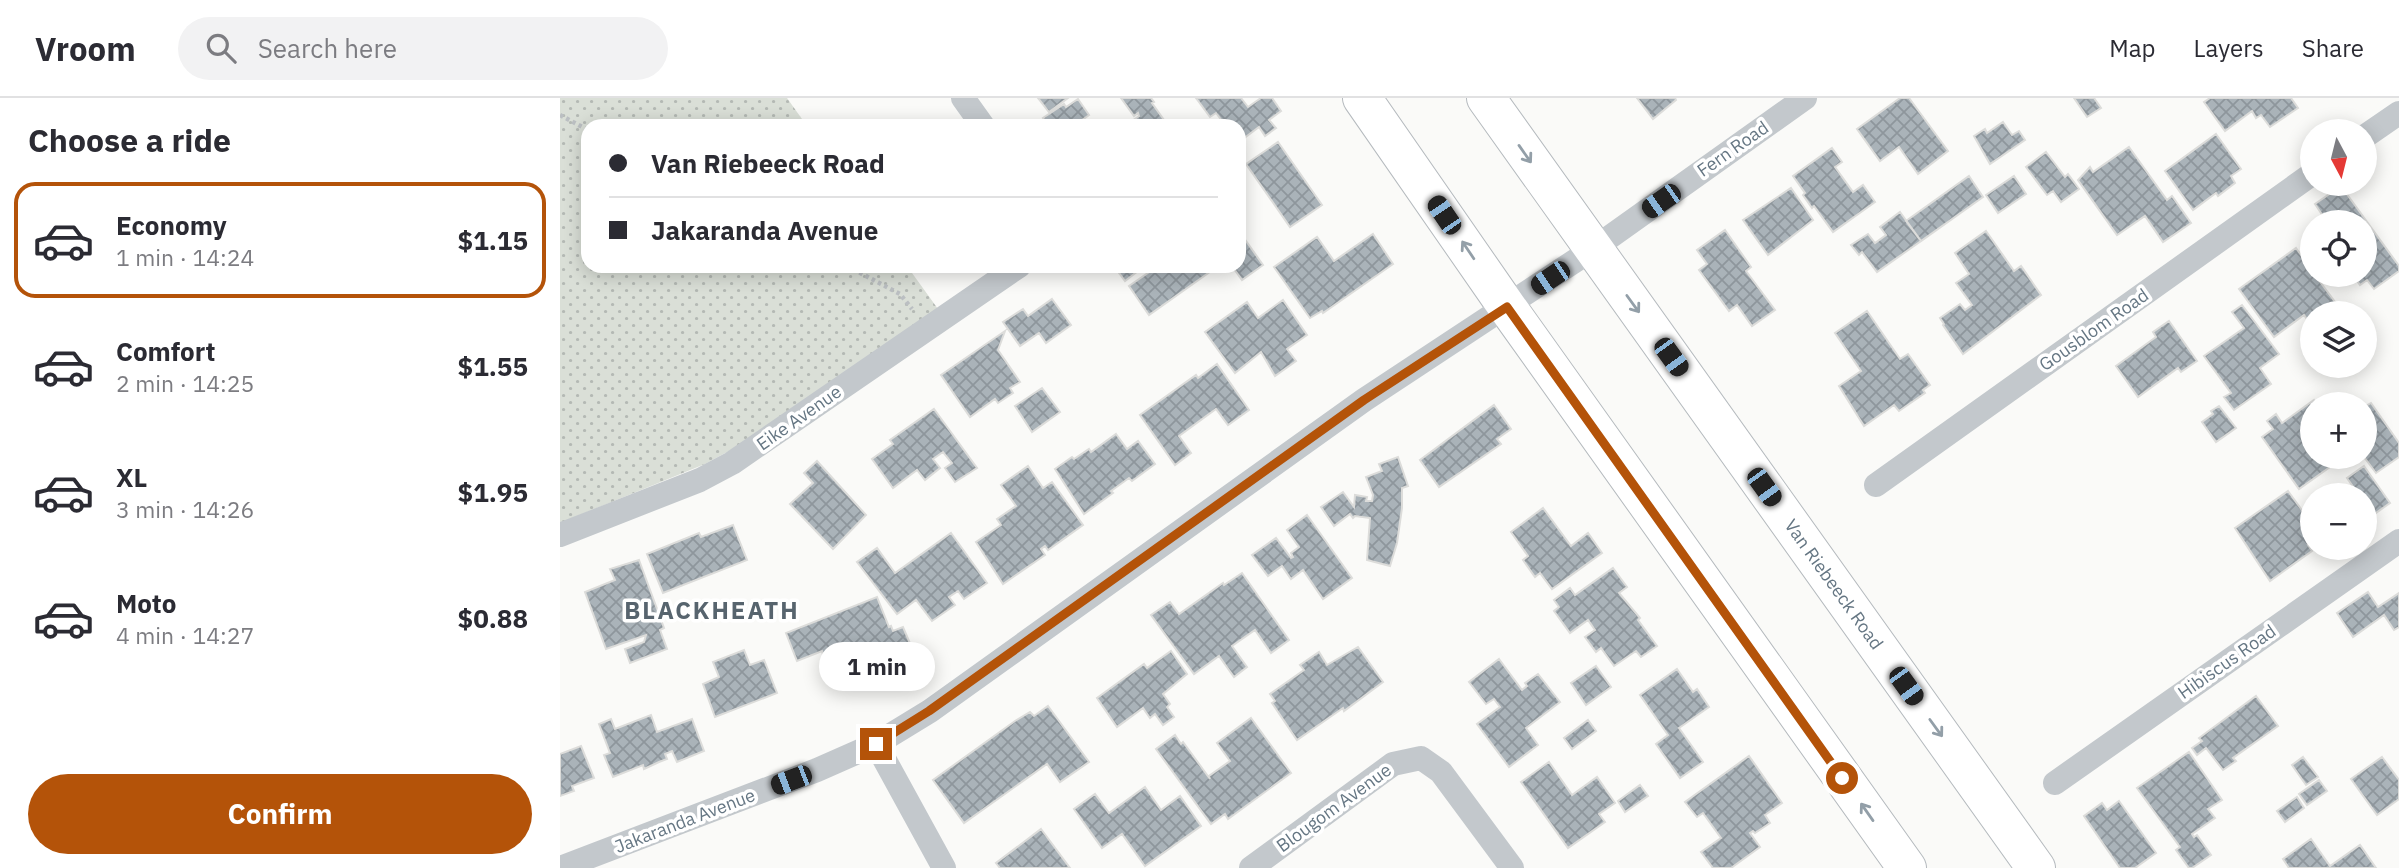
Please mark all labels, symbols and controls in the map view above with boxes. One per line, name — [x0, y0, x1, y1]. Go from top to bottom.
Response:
search box — [178, 17, 668, 80]
text: Vroom — [35, 27, 136, 70]
icon: search — [202, 29, 240, 67]
text: Search here — [258, 31, 397, 65]
text: Map — [2109, 32, 2156, 64]
text: Layers — [2194, 32, 2264, 64]
text: Share — [2302, 32, 2364, 64]
street label: Fern Road — [1693, 116, 1773, 182]
text: Choose a ride — [28, 119, 231, 161]
north arrow — [2300, 119, 2376, 196]
map controls — [2300, 119, 2377, 560]
one-way arrow — [1518, 144, 1532, 163]
text: Van Riebeeck Road — [651, 146, 885, 180]
car — [1638, 180, 1685, 222]
car — [1424, 192, 1465, 238]
text: Economy — [116, 208, 227, 242]
icon: car — [32, 209, 95, 272]
button: locate — [2300, 210, 2377, 287]
text: Jakaranda Avenue — [651, 213, 878, 247]
text: $1.15 — [458, 223, 528, 257]
one-way arrow — [1461, 241, 1475, 260]
text: 1 min · 14:24 — [116, 242, 254, 272]
car — [1527, 258, 1574, 298]
street label: Gousblom Road — [2035, 283, 2153, 376]
one-way arrow — [1626, 294, 1640, 313]
button: layers — [2300, 301, 2377, 378]
text: Comfort — [116, 334, 215, 368]
car — [1651, 334, 1692, 380]
icon: car — [32, 335, 95, 398]
text: $1.55 — [458, 349, 528, 383]
text: 2 min · 14:25 — [116, 368, 254, 398]
street label: Eike Avenue — [752, 380, 846, 455]
button: + — [2300, 392, 2377, 469]
text: XL — [116, 460, 147, 494]
icon: car — [32, 461, 95, 524]
car — [1744, 464, 1785, 510]
text: $1.95 — [458, 475, 528, 509]
button: − — [2300, 483, 2377, 560]
text: 3 min · 14:26 — [116, 494, 254, 524]
street label: Van Riebeeck Road — [1780, 515, 1888, 654]
text: Moto — [116, 586, 176, 620]
icon: car — [32, 587, 95, 650]
district label: BLACKHEATH — [624, 594, 800, 626]
text: $0.88 — [458, 601, 528, 635]
street label: Hibiscus Road — [2173, 619, 2280, 704]
text: 4 min · 14:27 — [116, 620, 254, 650]
callout: 1 min — [818, 642, 934, 692]
text: 1 min — [847, 651, 907, 681]
car — [1886, 663, 1927, 709]
one-way arrow — [1929, 718, 1943, 737]
route end — [860, 728, 892, 760]
street label: Blougom Avenue — [1272, 758, 1396, 857]
route start — [1826, 762, 1858, 794]
car — [768, 763, 815, 797]
button: Confirm — [28, 774, 532, 854]
street label: Jakaranda Avenue — [611, 783, 758, 858]
one-way arrow — [1860, 803, 1874, 822]

